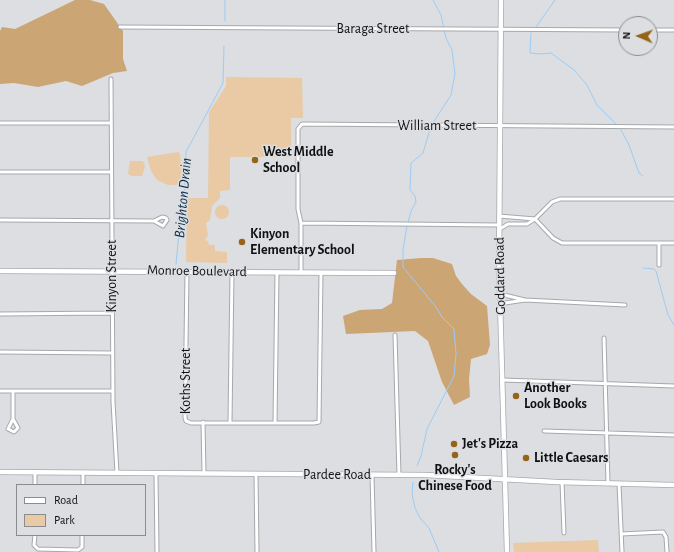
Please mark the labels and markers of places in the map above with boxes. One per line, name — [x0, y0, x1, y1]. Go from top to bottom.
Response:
place label: West Middle School — [263, 144, 334, 176]
marker: West Middle School — [250, 155, 260, 165]
place label: Kinyon Elementary School — [250, 226, 355, 258]
marker: Kinyon Elementary School — [237, 237, 247, 247]
place label: Another Look Books — [524, 380, 587, 412]
marker: Another Look Books — [511, 391, 521, 401]
place label: Jet's Pizza — [462, 436, 518, 452]
marker: Jet's Pizza — [449, 439, 459, 449]
marker: Rocky's Chinese Food — [450, 450, 460, 460]
place label: Little Caesars — [534, 450, 608, 466]
marker: Little Caesars — [521, 453, 531, 463]
place label: Rocky's Chinese Food — [418, 462, 492, 494]

